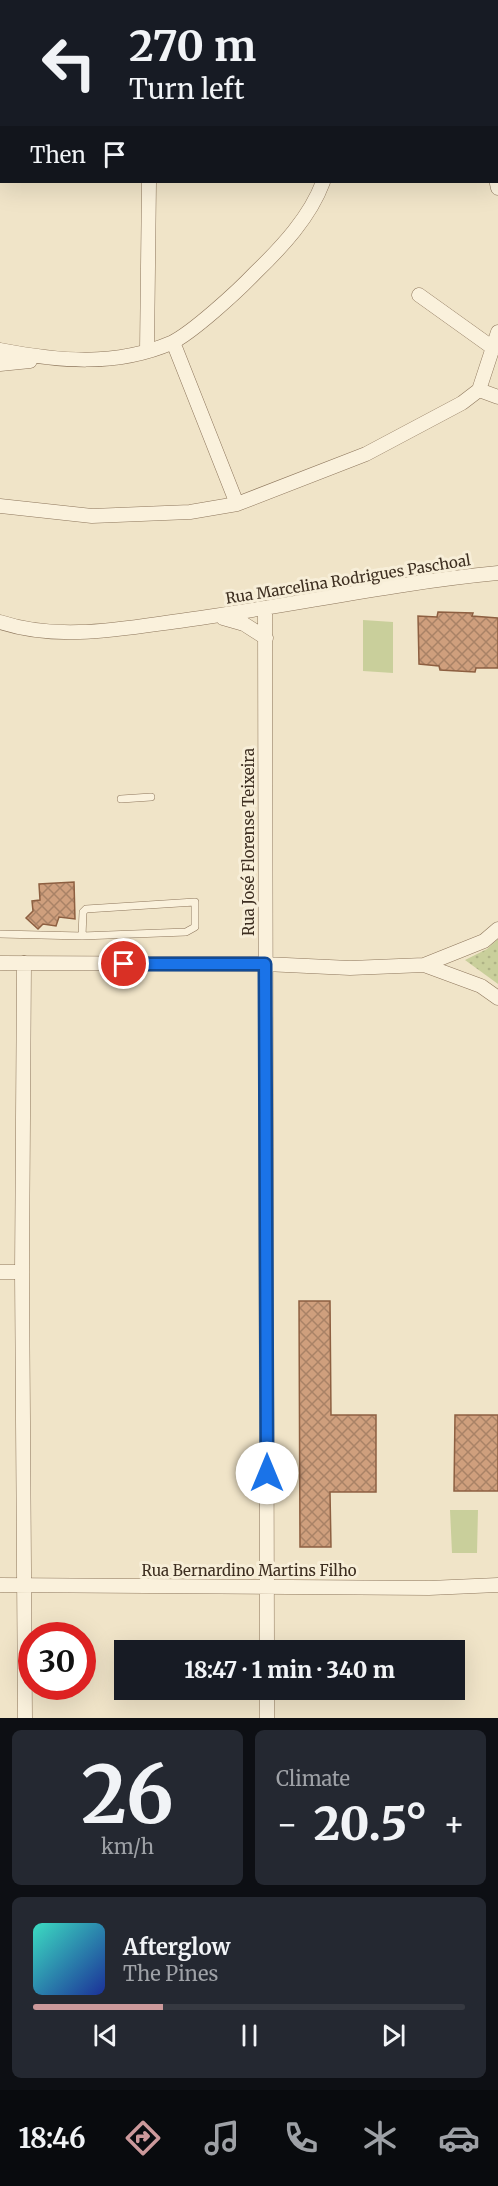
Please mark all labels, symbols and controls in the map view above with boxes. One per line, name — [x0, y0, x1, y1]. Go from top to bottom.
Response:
text: 270 m — [129, 20, 256, 72]
icon: left — [30, 24, 108, 102]
text: Turn left — [129, 72, 244, 106]
icon: arrive — [98, 138, 131, 171]
text: Then — [30, 141, 86, 169]
street label: Rua Marcelina Rodrigues Paschoal — [224, 550, 472, 608]
street label: Rua José Florense Teixeira — [239, 748, 258, 936]
pin — [98, 938, 149, 989]
icon: arrive — [107, 947, 140, 980]
position arrow — [235, 1441, 299, 1505]
street label: Rua Bernardino Martins Filho — [141, 1561, 357, 1580]
speed limit sign: 30 — [18, 1622, 96, 1700]
text: 18:47 · 1 min · 340 m — [184, 1656, 395, 1684]
text: 26 — [81, 1746, 174, 1844]
text: Climate — [276, 1766, 350, 1791]
text: 20.5° — [314, 1796, 427, 1852]
text: − — [276, 1804, 298, 1845]
text: + — [443, 1804, 465, 1845]
text: km/h — [101, 1834, 154, 1859]
text: Afterglow — [123, 1933, 230, 1961]
text: The Pines — [123, 1961, 218, 1986]
icon: previous — [89, 2019, 122, 2052]
icon: pause — [233, 2019, 266, 2052]
icon: next — [377, 2019, 410, 2052]
icon: directions — [122, 2117, 164, 2159]
icon: music — [201, 2117, 243, 2159]
icon: phone — [280, 2117, 322, 2159]
icon: climate — [359, 2117, 401, 2159]
icon: car — [438, 2117, 480, 2159]
text: 18:46 — [18, 2121, 86, 2155]

